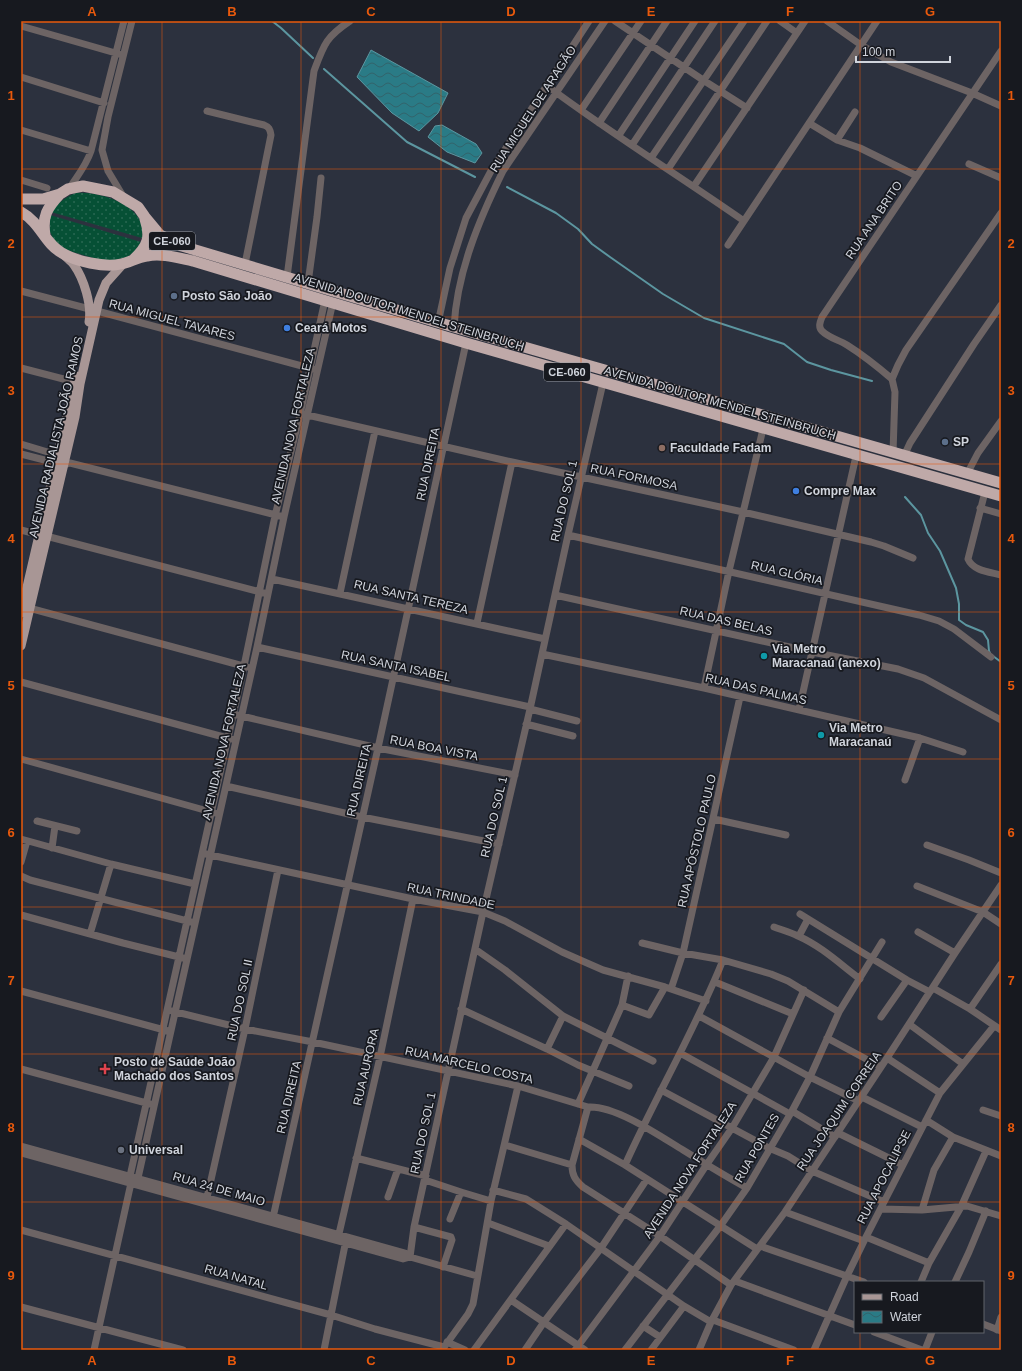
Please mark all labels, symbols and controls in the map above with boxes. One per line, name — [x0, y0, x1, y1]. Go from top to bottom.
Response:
text: A — [87, 4, 97, 19]
text: B — [227, 4, 237, 19]
text: C — [366, 4, 376, 19]
text: D — [506, 4, 516, 19]
text: E — [647, 4, 656, 19]
text: F — [786, 4, 794, 19]
text: G — [925, 4, 935, 19]
scale bar — [856, 38, 950, 64]
street label: RUA MIGUEL DE ARAGÃO — [487, 43, 579, 175]
text: 100 m — [862, 45, 895, 59]
text: 1 — [7, 88, 15, 103]
text: 1 — [1007, 88, 1015, 103]
street label: RUA ANA BRITO — [843, 178, 905, 262]
road number: CE-060 — [149, 232, 195, 250]
text: 2 — [7, 236, 15, 251]
text: 2 — [1007, 236, 1015, 251]
street label: AVENIDA DOUTOR MENDEL STEINBRUCH — [292, 270, 526, 354]
place label: Posto São João — [182, 289, 272, 303]
marker: Posto São João — [169, 291, 179, 301]
street label: RUA MIGUEL TAVARES — [107, 296, 237, 344]
place label: Ceará Motos — [295, 321, 367, 335]
marker: Ceará Motos — [282, 323, 292, 333]
street label: AVENIDA RADIALISTA JOÃO RAMOS — [26, 335, 86, 539]
street label: AVENIDA NOVA FORTALEZA — [268, 347, 318, 505]
road number: CE-060 — [544, 363, 590, 381]
street label: AVENIDA DOUTOR MENDEL STEINBRUCH — [602, 363, 838, 443]
text: 3 — [7, 383, 15, 398]
text: 3 — [1007, 383, 1015, 398]
street label: RUA DIREITA — [413, 426, 443, 502]
place label: SP — [953, 435, 969, 449]
marker: SP — [940, 437, 950, 447]
place label: Faculdade Fadam — [670, 441, 771, 455]
marker: Faculdade Fadam — [657, 443, 667, 453]
street label: RUA DO SOL 1 — [548, 459, 580, 543]
street label: RUA FORMOSA — [589, 461, 679, 493]
place label: Compre Max — [804, 484, 876, 498]
marker: Compre Max — [791, 486, 801, 496]
text: 4 — [7, 531, 15, 546]
text: 4 — [1007, 531, 1015, 546]
street label: RUA GLÓRIA — [750, 557, 825, 588]
street label: RUA SANTA TEREZA — [352, 577, 470, 617]
street label: RUA DAS BELAS — [678, 604, 774, 638]
place label: Via Metro Maracanaú (anexo) — [772, 642, 881, 670]
street label: RUA SANTA ISABEL — [340, 648, 452, 685]
marker: Via Metro Maracanaú (anexo) — [759, 651, 769, 661]
street label: AVENIDA NOVA FORTALEZA — [199, 663, 249, 821]
street label: RUA DAS PALMAS — [704, 671, 808, 707]
text: 5 — [7, 678, 15, 693]
text: 5 — [1007, 678, 1015, 693]
place label: Via Metro Maracanaú — [829, 721, 892, 749]
marker: Via Metro Maracanaú — [816, 730, 826, 740]
street label: RUA BOA VISTA — [389, 733, 479, 763]
street label: RUA DIREITA — [344, 742, 374, 818]
street label: RUA APÓSTOLO PAULO — [674, 773, 719, 909]
street label: RUA DO SOL 1 — [478, 775, 510, 859]
text: 6 — [7, 825, 15, 840]
text: 6 — [1007, 825, 1015, 840]
street label: RUA TRINDADE — [406, 880, 496, 912]
street label: RUA DO SOL II — [225, 958, 255, 1042]
text: 7 — [7, 973, 15, 988]
text: 7 — [1007, 973, 1015, 988]
street label: RUA AURORA — [350, 1027, 382, 1107]
street label: RUA MARCELO COSTA — [404, 1043, 534, 1087]
street label: RUA JOAQUIM CORREIA — [794, 1049, 884, 1173]
place label: Posto de Saúde João Machado dos Santos — [114, 1055, 235, 1083]
street label: RUA DIREITA — [274, 1059, 304, 1135]
marker: Posto de Saúde João Machado dos Santos — [99, 1063, 111, 1075]
street label: RUA DO SOL 1 — [408, 1091, 439, 1175]
street label: AVENIDA NOVA FORTALEZA — [641, 1099, 739, 1241]
street label: RUA PONTES — [732, 1111, 782, 1185]
text: 8 — [7, 1120, 15, 1135]
text: 8 — [1007, 1120, 1015, 1135]
street label: RUA APOCALIPSE — [854, 1128, 914, 1226]
place label: Universal — [129, 1143, 183, 1157]
marker: Universal — [116, 1145, 126, 1155]
street label: RUA 24 DE MAIO — [171, 1169, 267, 1209]
street label: RUA NATAL — [203, 1261, 269, 1293]
text: 9 — [7, 1268, 15, 1283]
text: 9 — [1007, 1268, 1015, 1283]
legend — [854, 1281, 984, 1333]
text: Road — [890, 1290, 919, 1304]
text: Water — [890, 1310, 922, 1324]
text: A — [87, 1353, 97, 1368]
text: B — [227, 1353, 237, 1368]
text: C — [366, 1353, 376, 1368]
text: D — [506, 1353, 516, 1368]
text: E — [647, 1353, 656, 1368]
text: F — [786, 1353, 794, 1368]
text: G — [925, 1353, 935, 1368]

